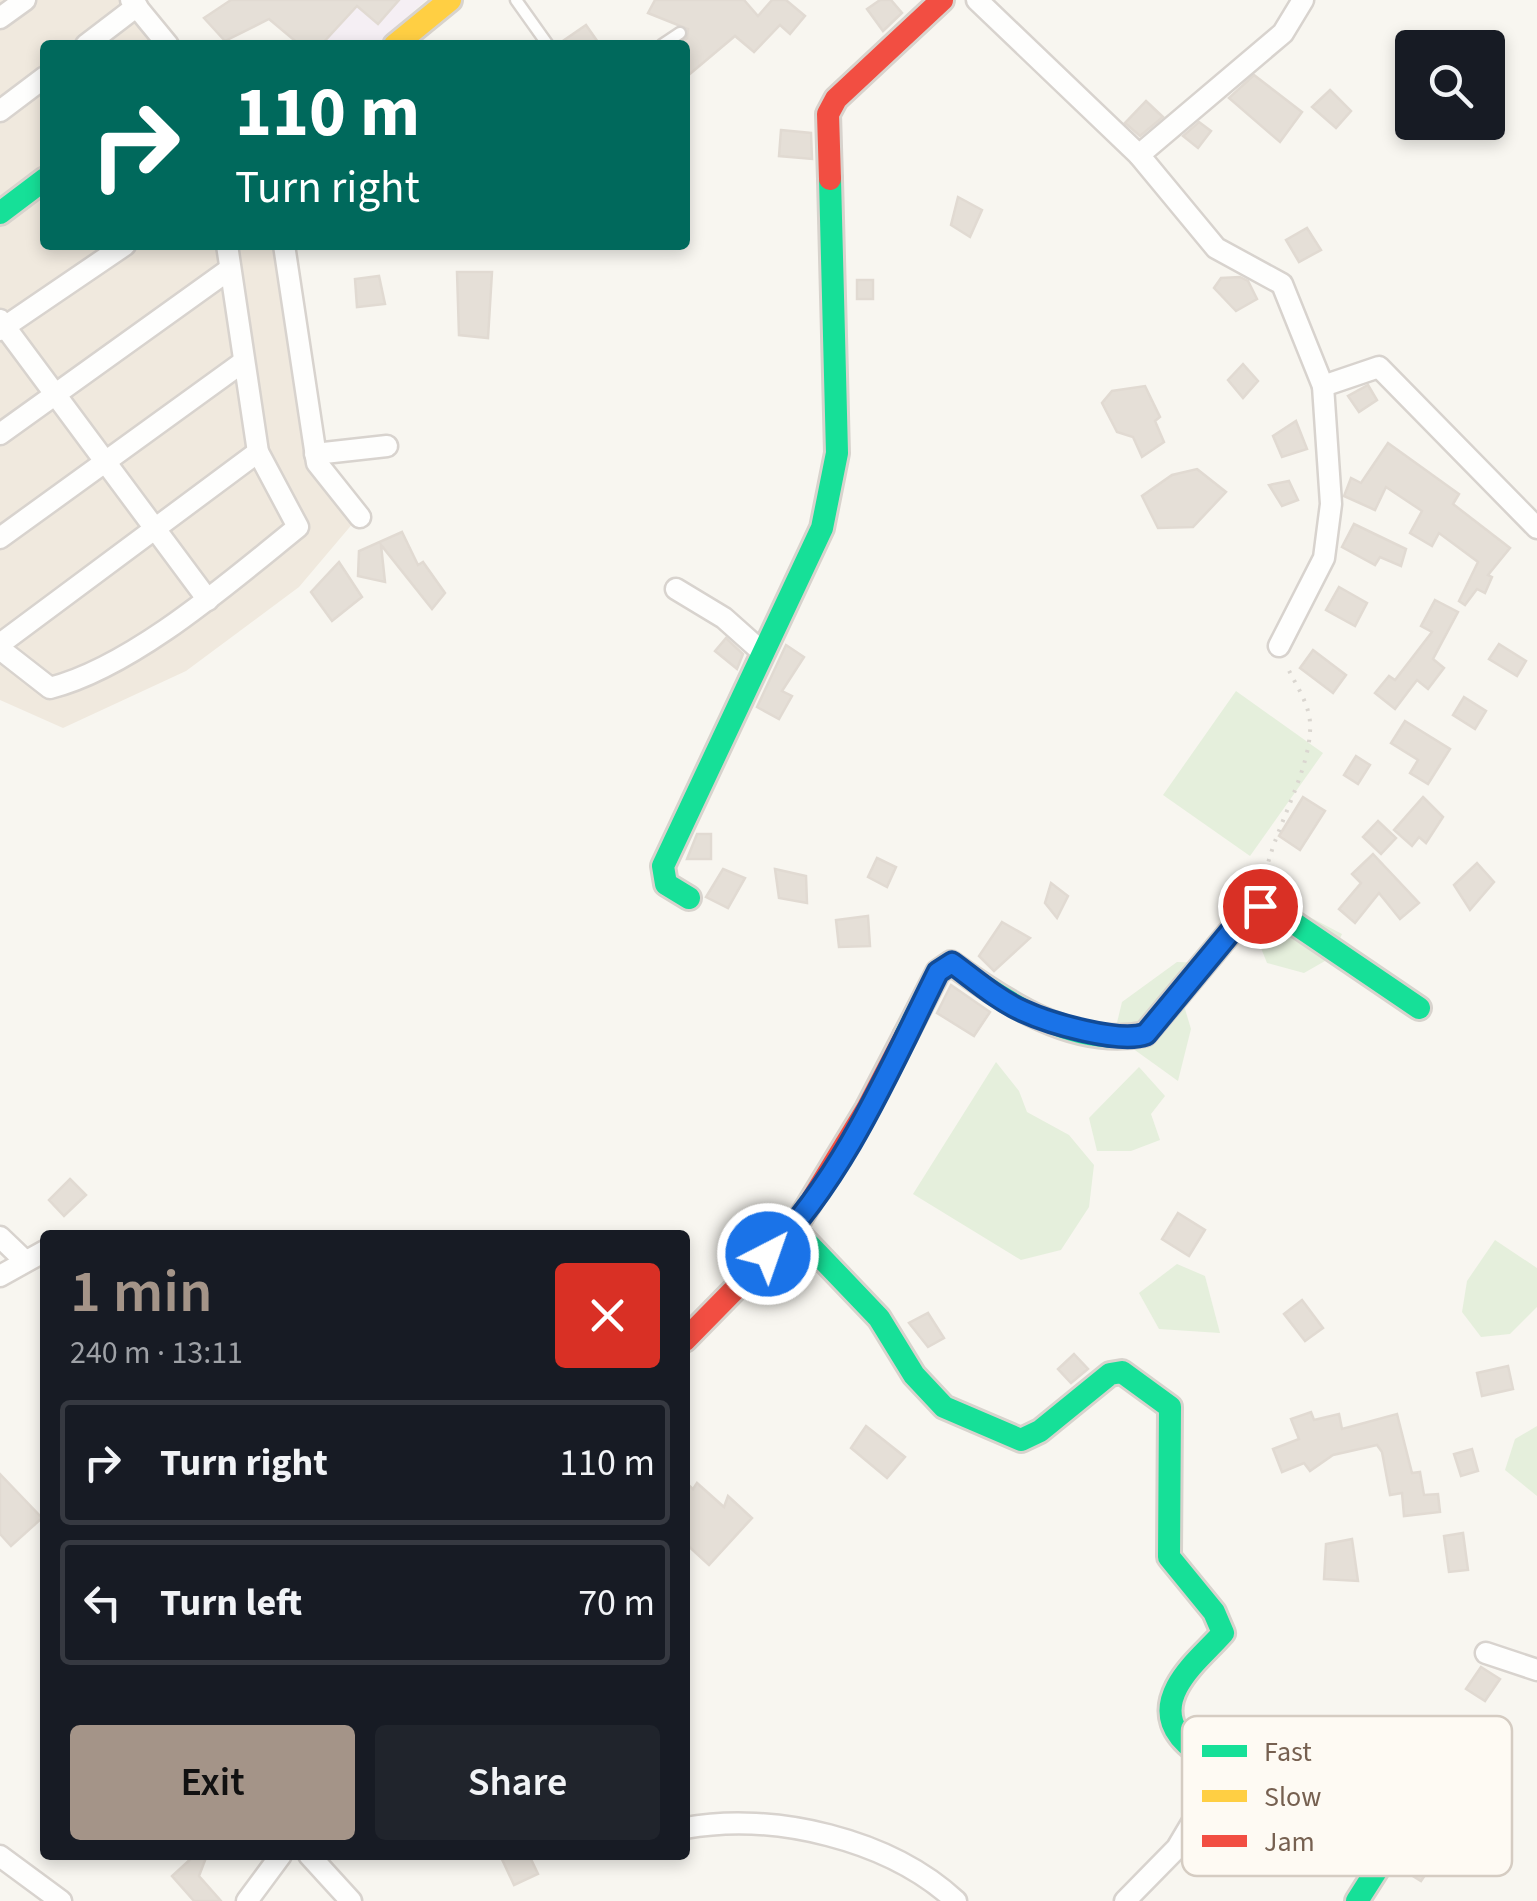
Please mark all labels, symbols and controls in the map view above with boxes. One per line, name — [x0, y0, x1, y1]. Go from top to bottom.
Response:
map controls — [1395, 30, 1505, 140]
button: search — [1395, 30, 1505, 140]
text: 110 m — [235, 63, 420, 163]
icon: right — [70, 80, 200, 210]
text: Turn right — [235, 156, 420, 220]
pin — [1218, 864, 1303, 949]
icon: arrive — [1233, 879, 1288, 934]
position arrow — [716, 1202, 820, 1306]
text: 1 min — [70, 1250, 213, 1335]
button: close — [555, 1263, 660, 1368]
text: 240 m · 13:11 — [70, 1330, 243, 1376]
icon: right — [75, 1435, 130, 1490]
text: Turn right — [160, 1436, 328, 1490]
text: 110 m — [559, 1436, 655, 1490]
icon: left — [75, 1575, 130, 1630]
text: Turn left — [160, 1576, 302, 1630]
text: 70 m — [578, 1576, 655, 1630]
legend — [1182, 1716, 1512, 1876]
button: Exit — [70, 1725, 355, 1840]
button: Share — [375, 1725, 660, 1840]
text: Fast — [1264, 1732, 1312, 1772]
text: Slow — [1264, 1777, 1321, 1817]
text: Jam — [1264, 1822, 1315, 1862]

